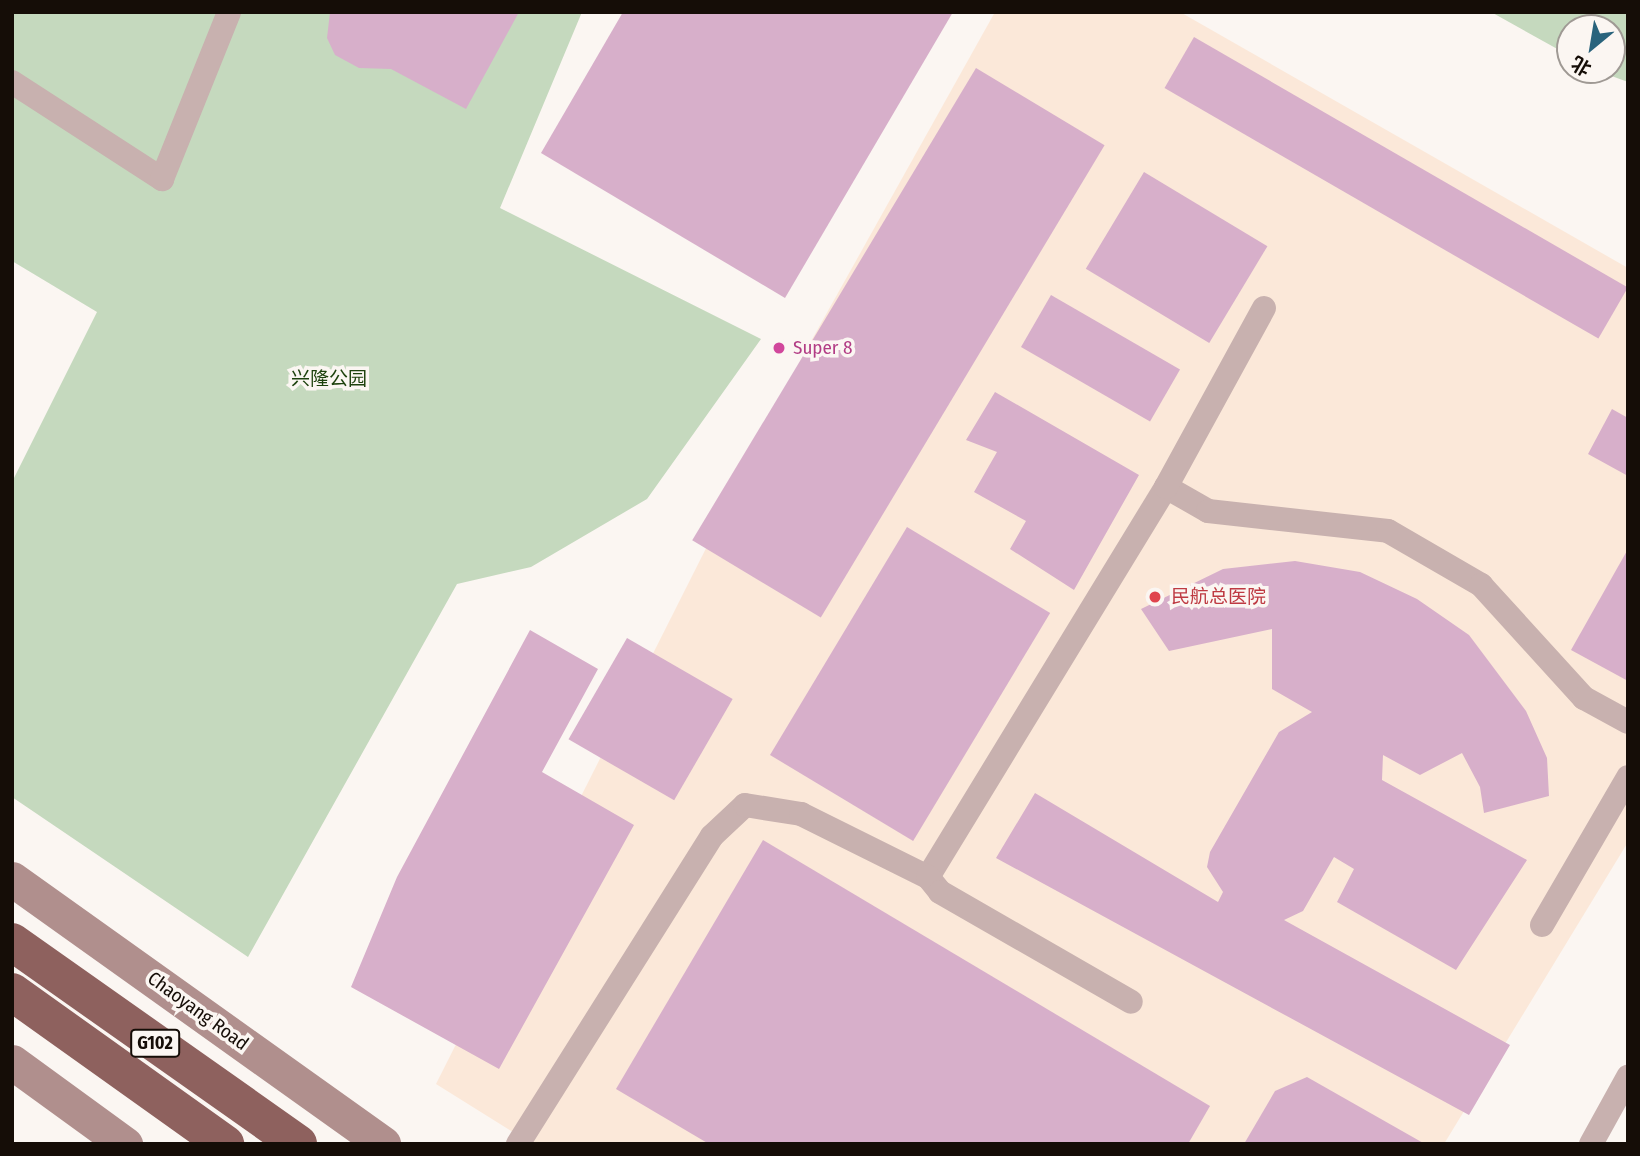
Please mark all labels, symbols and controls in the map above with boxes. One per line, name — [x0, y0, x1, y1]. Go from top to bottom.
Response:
north arrow — [1556, 14, 1626, 84]
text: 北 — [1567, 51, 1595, 81]
place label: Super 8 — [793, 337, 852, 359]
marker: Super 8 — [771, 340, 787, 356]
park label: 兴隆公园 — [291, 368, 367, 390]
place label: 民航总医院 — [1171, 586, 1266, 608]
marker: 民航总医院 — [1145, 587, 1165, 607]
street label: Chaoyang Road — [143, 967, 253, 1055]
road number: G102 — [129, 1028, 181, 1058]

